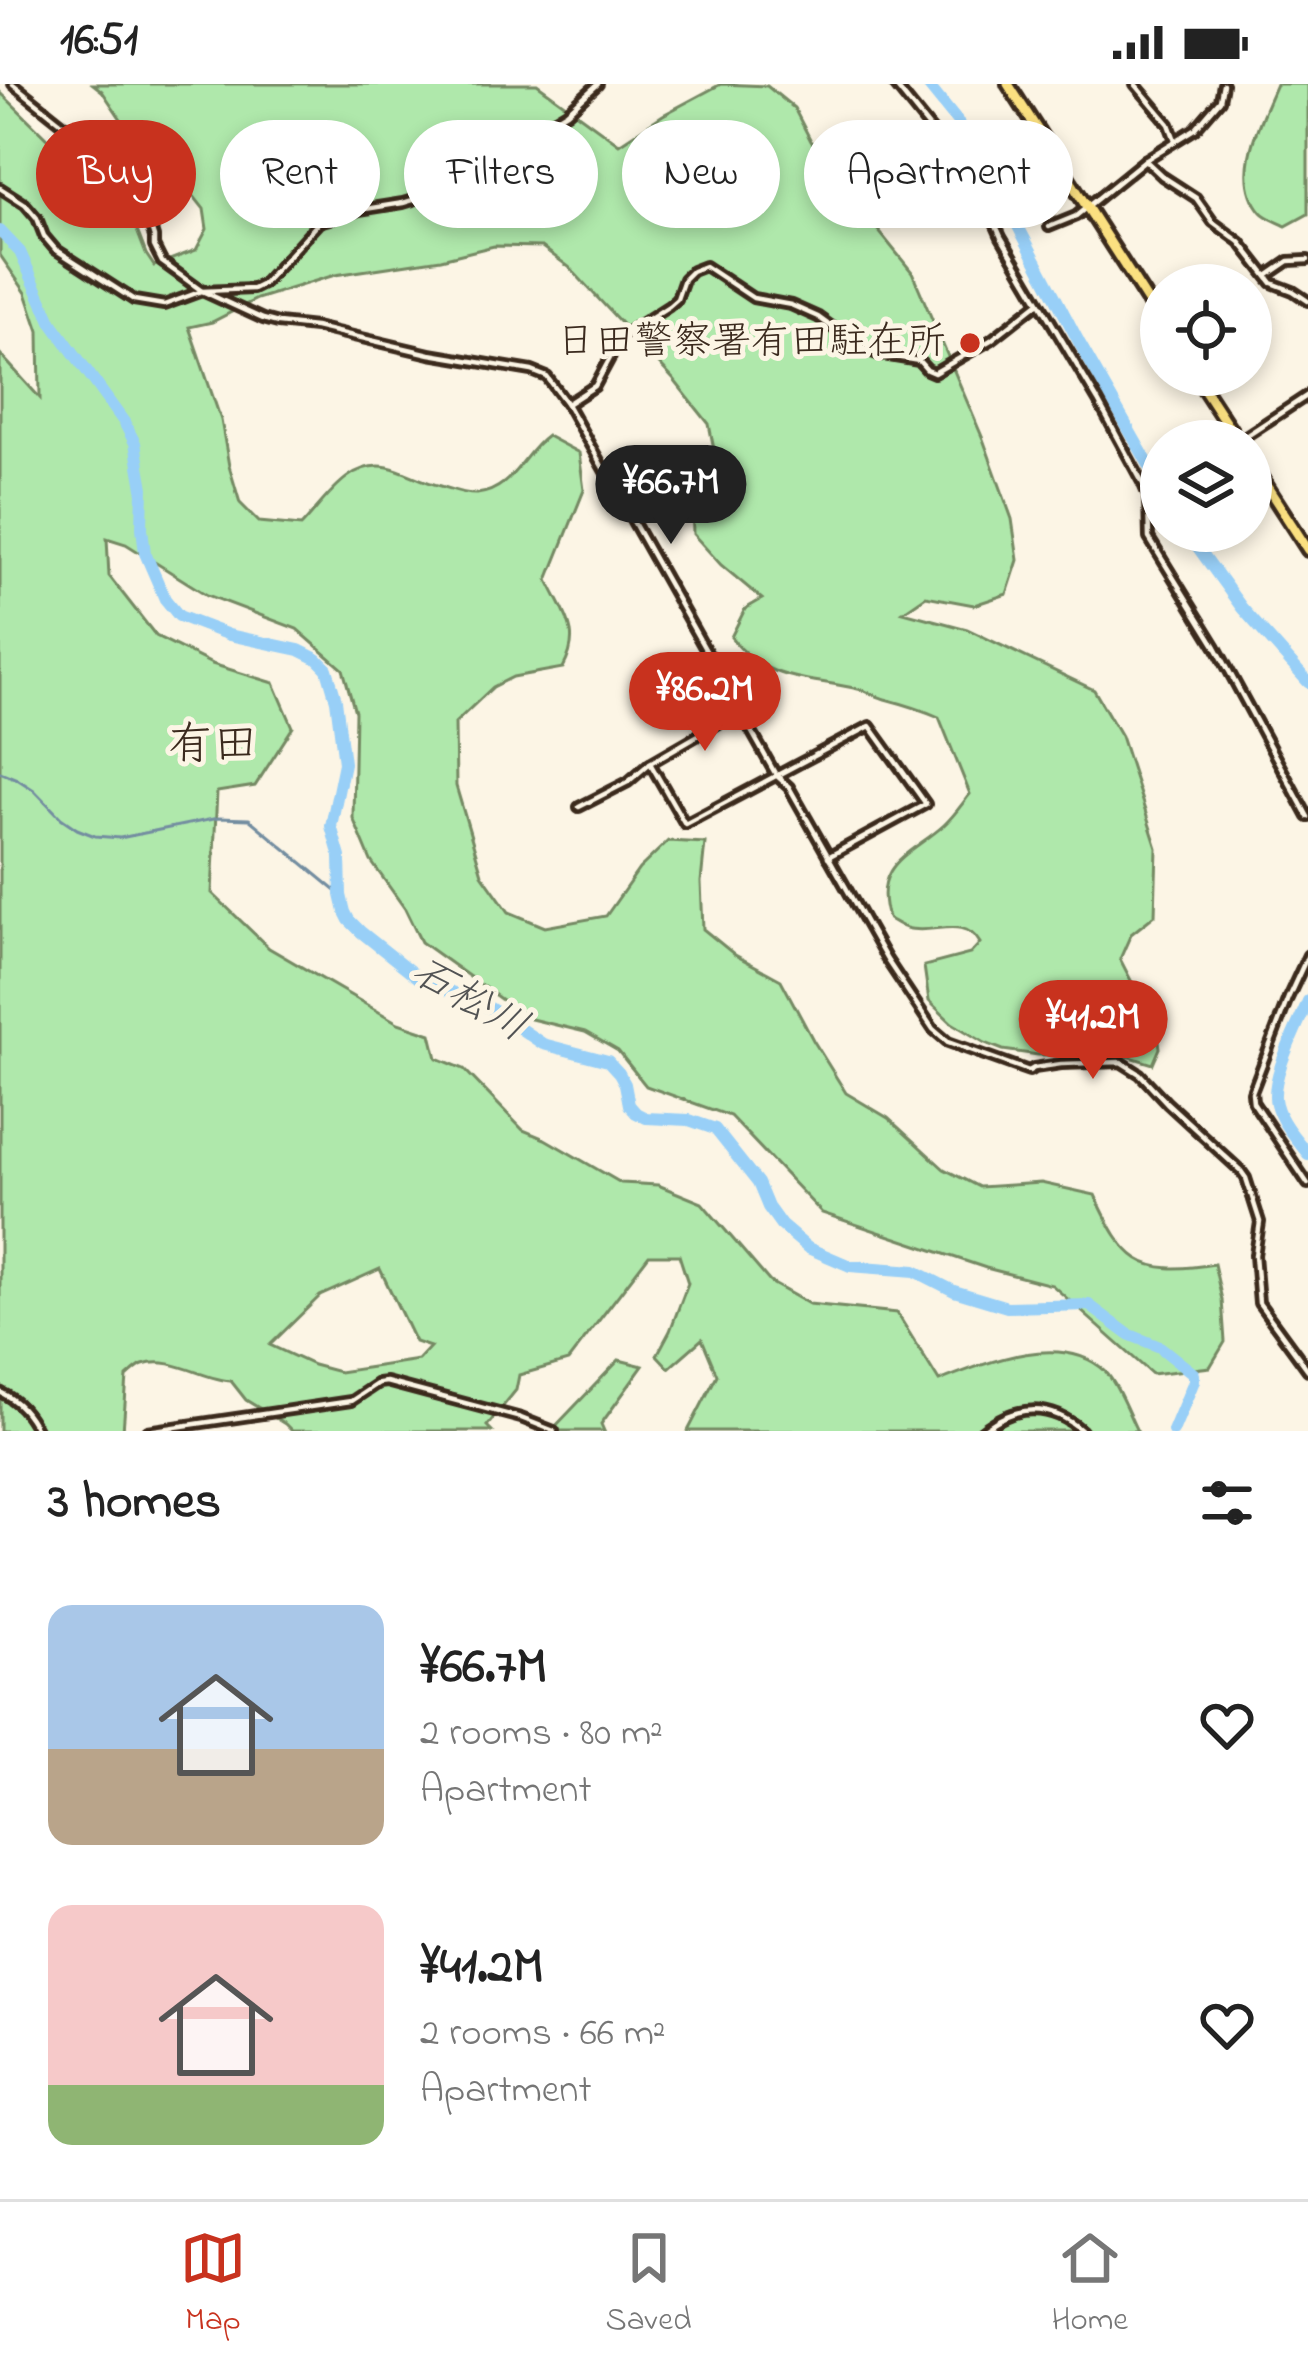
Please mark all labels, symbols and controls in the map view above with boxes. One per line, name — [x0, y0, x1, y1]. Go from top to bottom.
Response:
text: 16:51 — [60, 9, 138, 75]
chip: Buy — [36, 120, 196, 228]
chip: Rent — [220, 120, 380, 228]
chip: Filters — [404, 120, 598, 228]
chip: New — [622, 120, 780, 228]
chip: Apartment — [804, 120, 1073, 228]
map controls — [1140, 264, 1272, 552]
button: locate — [1140, 264, 1272, 396]
place label: 日田警察署有田駐在所 — [556, 315, 946, 372]
marker: 日田警察署有田駐在所 — [957, 330, 983, 356]
button: layers — [1140, 420, 1272, 552]
pin: ¥66.7M — [573, 445, 769, 547]
text: ¥66.7M — [622, 455, 720, 512]
pin: ¥86.2M — [607, 652, 803, 754]
text: ¥86.2M — [656, 662, 754, 719]
district label: 有田 — [168, 714, 258, 780]
water label: 石松川 — [399, 943, 539, 1059]
pin: ¥41.2M — [995, 980, 1191, 1082]
text: ¥41.2M — [1046, 990, 1140, 1047]
text: 3 homes — [48, 1466, 221, 1541]
icon: filters — [1194, 1470, 1260, 1536]
text: ¥66.7M — [420, 1631, 547, 1706]
icon: home — [144, 1653, 288, 1797]
icon: heart — [1194, 1692, 1260, 1758]
text: 2 rooms · 80 m² — [420, 1706, 663, 1763]
text: Apartment — [420, 1763, 592, 1820]
text: ¥41.2M — [420, 1931, 544, 2006]
icon: home — [144, 1953, 288, 2097]
icon: heart — [1194, 1992, 1260, 2058]
text: 2 rooms · 66 m² — [420, 2006, 666, 2063]
text: Apartment — [420, 2063, 592, 2120]
tab: Map — [180, 2225, 246, 2345]
tab: Saved — [606, 2225, 692, 2345]
tab: Home — [1051, 2225, 1128, 2345]

